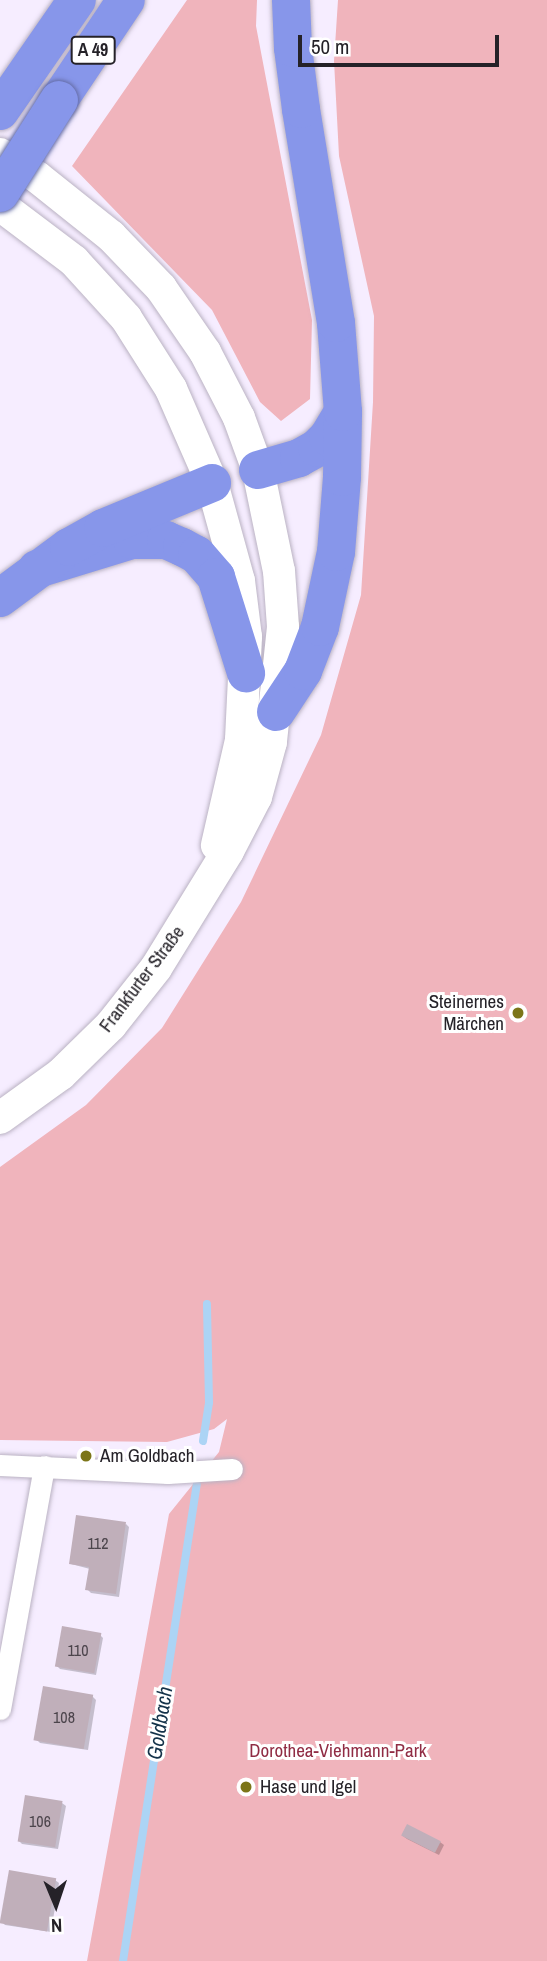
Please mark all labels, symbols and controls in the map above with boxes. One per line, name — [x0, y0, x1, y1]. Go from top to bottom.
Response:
scale bar — [302, 21, 503, 65]
text: 50 m — [311, 32, 349, 61]
road number: A 49 — [70, 36, 116, 64]
street label: Frankfurter Straße — [95, 921, 189, 1037]
place label: Steinernes Märchen — [429, 991, 504, 1035]
marker: Steinernes Märchen — [510, 1005, 526, 1021]
place label: Am Goldbach — [100, 1445, 194, 1467]
marker: Am Goldbach — [78, 1448, 94, 1464]
house number: 112 — [88, 1533, 108, 1553]
house number: 110 — [68, 1640, 88, 1660]
water label: Goldbach — [142, 1685, 178, 1761]
house number: 108 — [53, 1707, 75, 1727]
park label: Dorothea-Viehmann-Park — [249, 1740, 427, 1762]
place label: Hase und Igel — [260, 1776, 356, 1798]
marker: Hase und Igel — [238, 1779, 254, 1795]
house number: 106 — [29, 1811, 51, 1831]
north arrow — [21, 1870, 91, 1940]
text: N — [51, 1913, 63, 1939]

